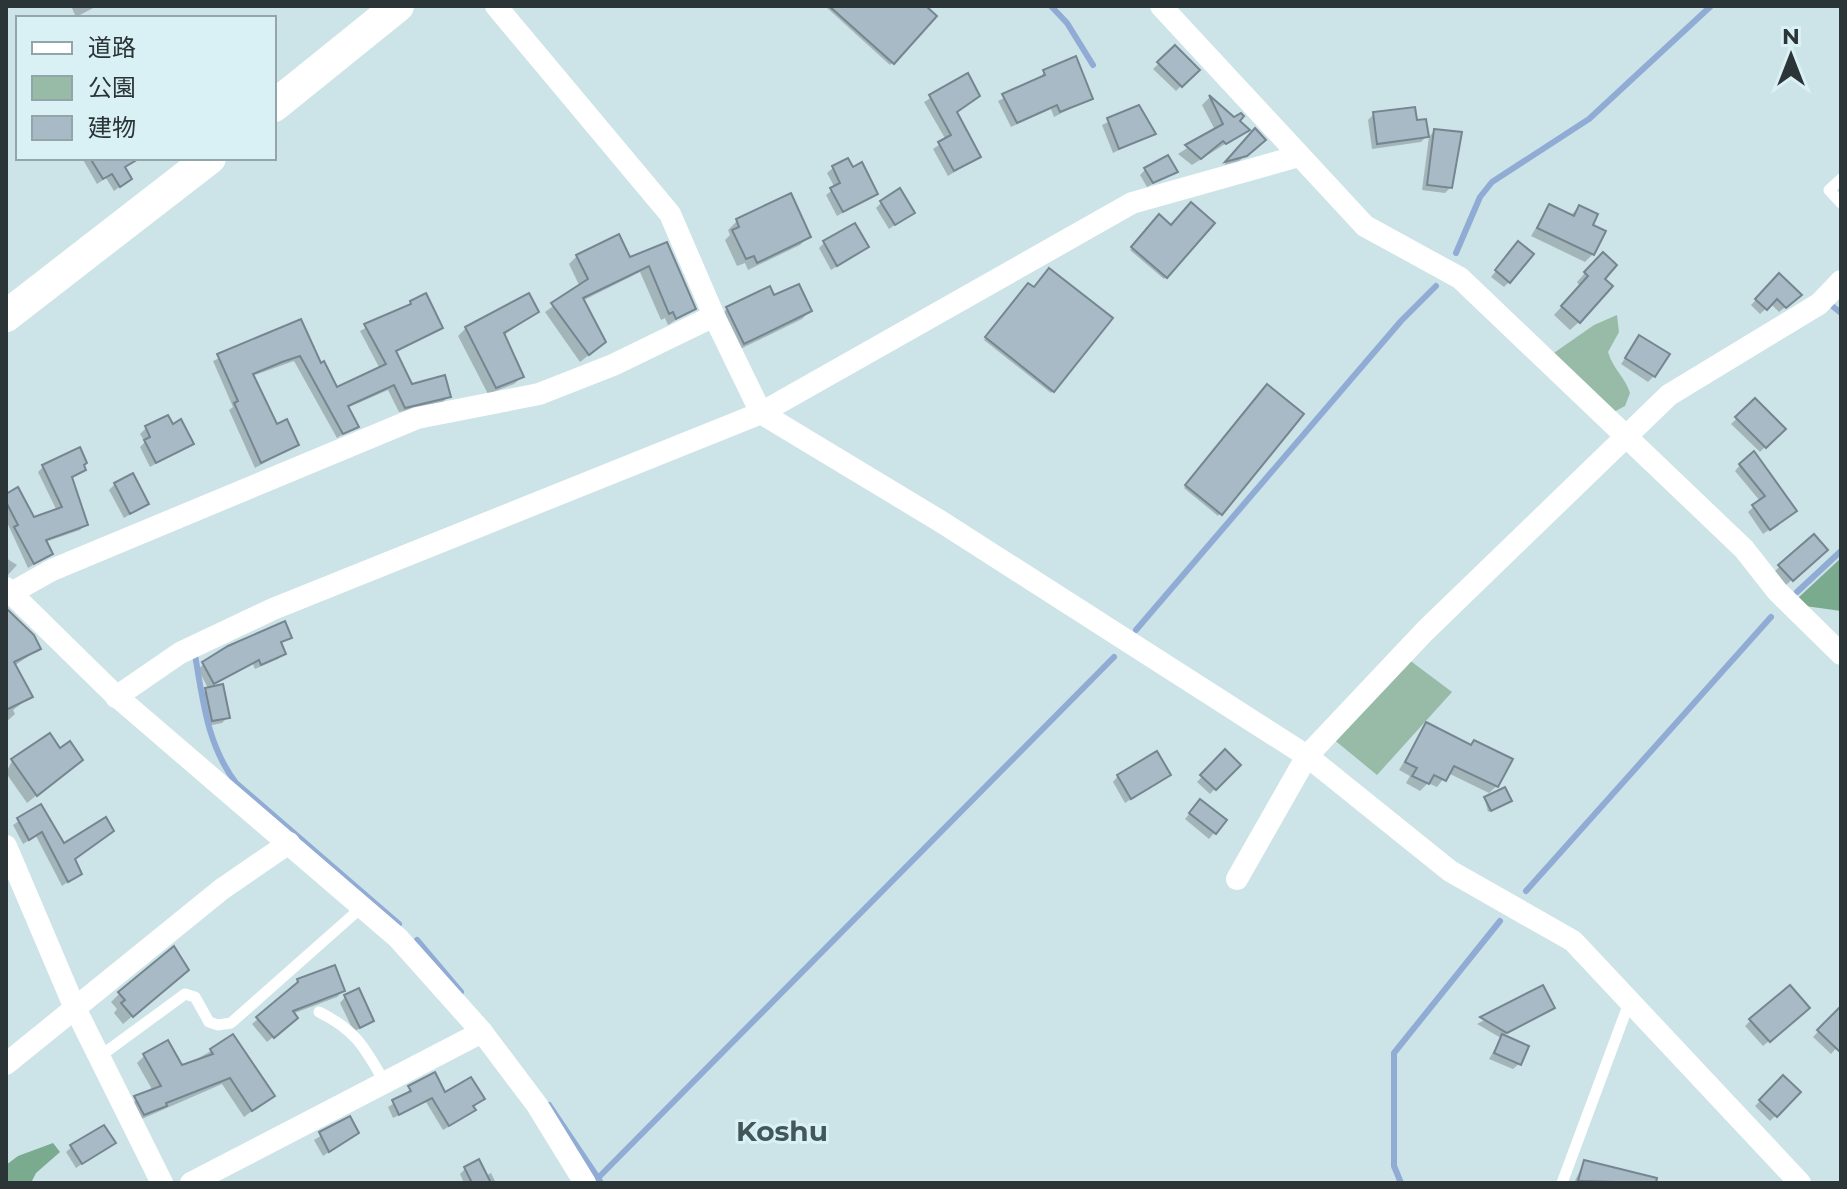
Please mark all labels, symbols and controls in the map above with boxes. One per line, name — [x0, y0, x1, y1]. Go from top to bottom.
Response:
legend — [16, 16, 276, 160]
north arrow — [1751, 16, 1831, 96]
text: N — [1782, 23, 1800, 50]
text: 道路 — [88, 33, 136, 62]
text: 公園 — [88, 73, 136, 102]
text: 建物 — [88, 113, 136, 142]
district label: Koshu — [736, 1114, 828, 1148]

